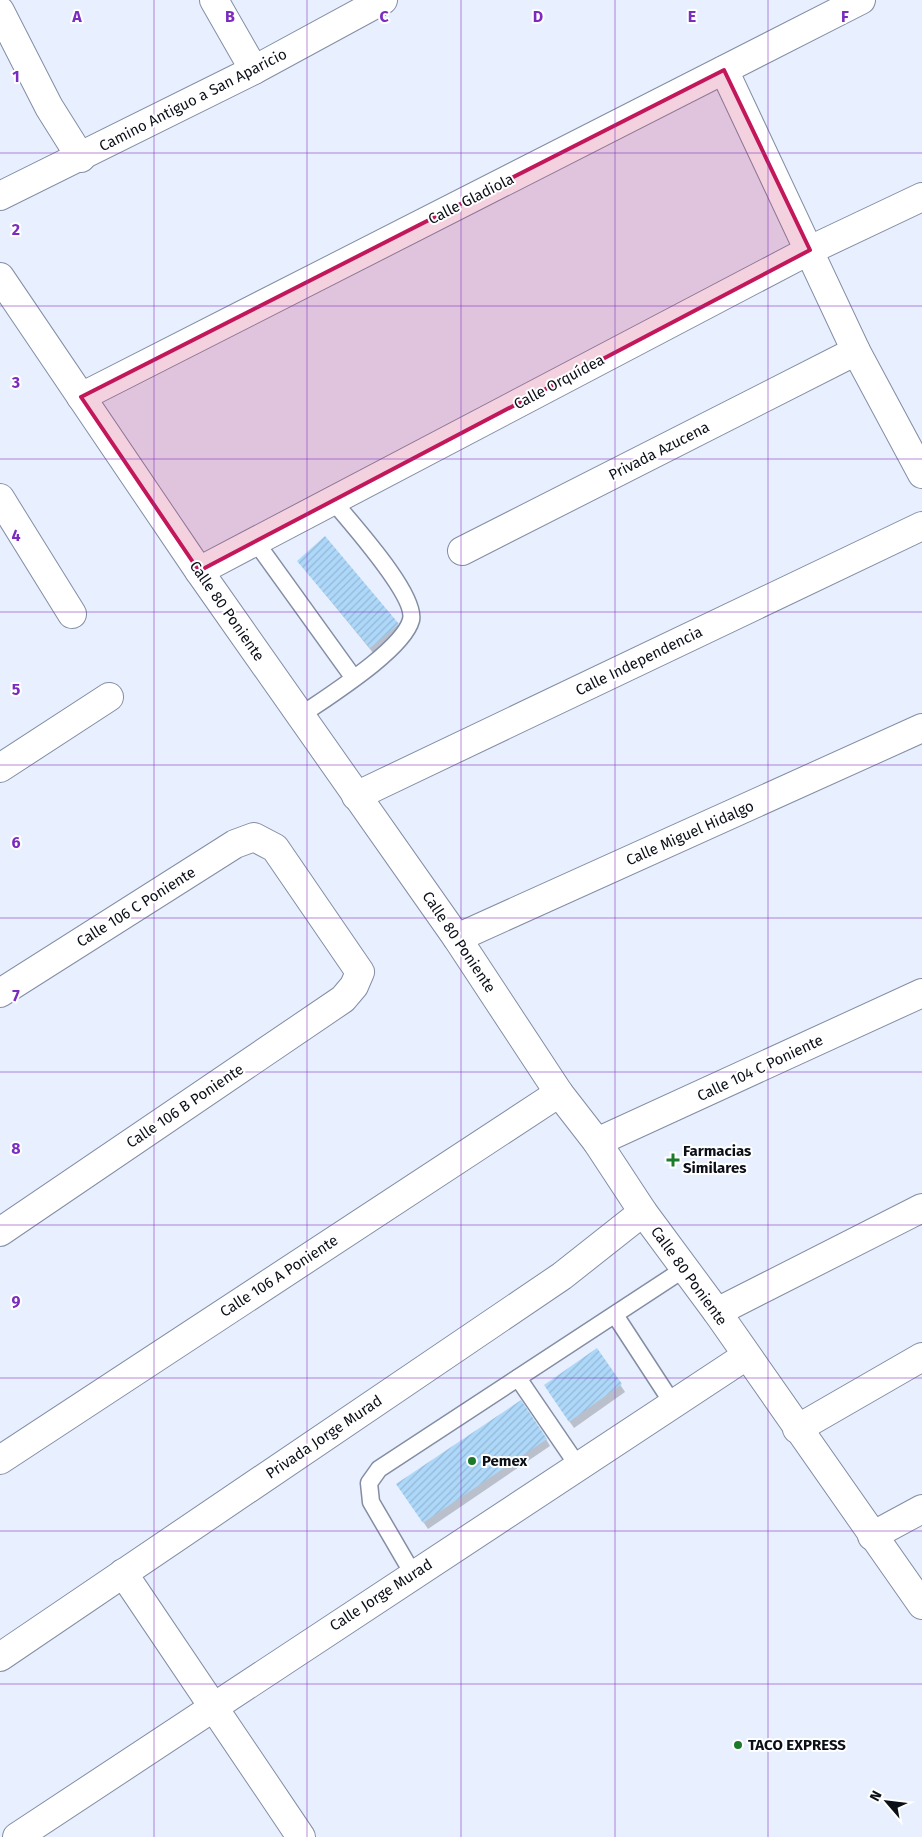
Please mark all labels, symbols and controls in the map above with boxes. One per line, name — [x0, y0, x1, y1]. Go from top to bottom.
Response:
text: A — [71, 7, 82, 26]
text: B — [225, 7, 235, 26]
text: C — [379, 7, 389, 26]
text: D — [533, 7, 543, 26]
text: E — [688, 7, 696, 26]
text: F — [841, 7, 849, 26]
street label: Camino Antiguo a San Aparicio — [96, 45, 290, 155]
text: 1 — [12, 67, 20, 86]
street label: Calle Gladiola — [425, 170, 517, 228]
text: 2 — [12, 220, 20, 239]
street label: Calle Orquídea — [511, 351, 607, 413]
text: 3 — [11, 373, 20, 392]
street label: Privada Azucena — [606, 418, 712, 484]
text: 4 — [11, 526, 21, 545]
street label: Calle 80 Poniente — [186, 557, 268, 665]
street label: Calle Independencia — [573, 622, 705, 700]
text: 5 — [12, 680, 21, 699]
street label: Calle Miguel Hidalgo — [623, 797, 757, 869]
text: 6 — [11, 833, 21, 852]
street label: Calle 106 C Poniente — [73, 863, 199, 951]
street label: Calle 80 Poniente — [419, 888, 499, 996]
text: 7 — [12, 986, 20, 1005]
street label: Calle 104 C Poniente — [694, 1031, 826, 1105]
street label: Calle 106 B Poniente — [123, 1060, 247, 1152]
text: 8 — [11, 1139, 21, 1158]
place label: Farmacias Similares — [683, 1142, 751, 1177]
marker: Farmacias Similares — [667, 1154, 679, 1166]
street label: Calle 80 Poniente — [647, 1223, 731, 1329]
street label: Calle 106 A Poniente — [217, 1231, 341, 1321]
text: 9 — [12, 1292, 21, 1311]
street label: Privada Jorge Murad — [262, 1391, 386, 1483]
place label: Pemex — [482, 1452, 528, 1470]
marker: Pemex — [466, 1455, 478, 1467]
street label: Calle Jorge Murad — [326, 1555, 436, 1635]
place label: TACO EXPRESS — [748, 1736, 846, 1754]
marker: TACO EXPRESS — [732, 1739, 744, 1751]
north arrow — [862, 1777, 912, 1827]
text: N — [866, 1788, 886, 1804]

